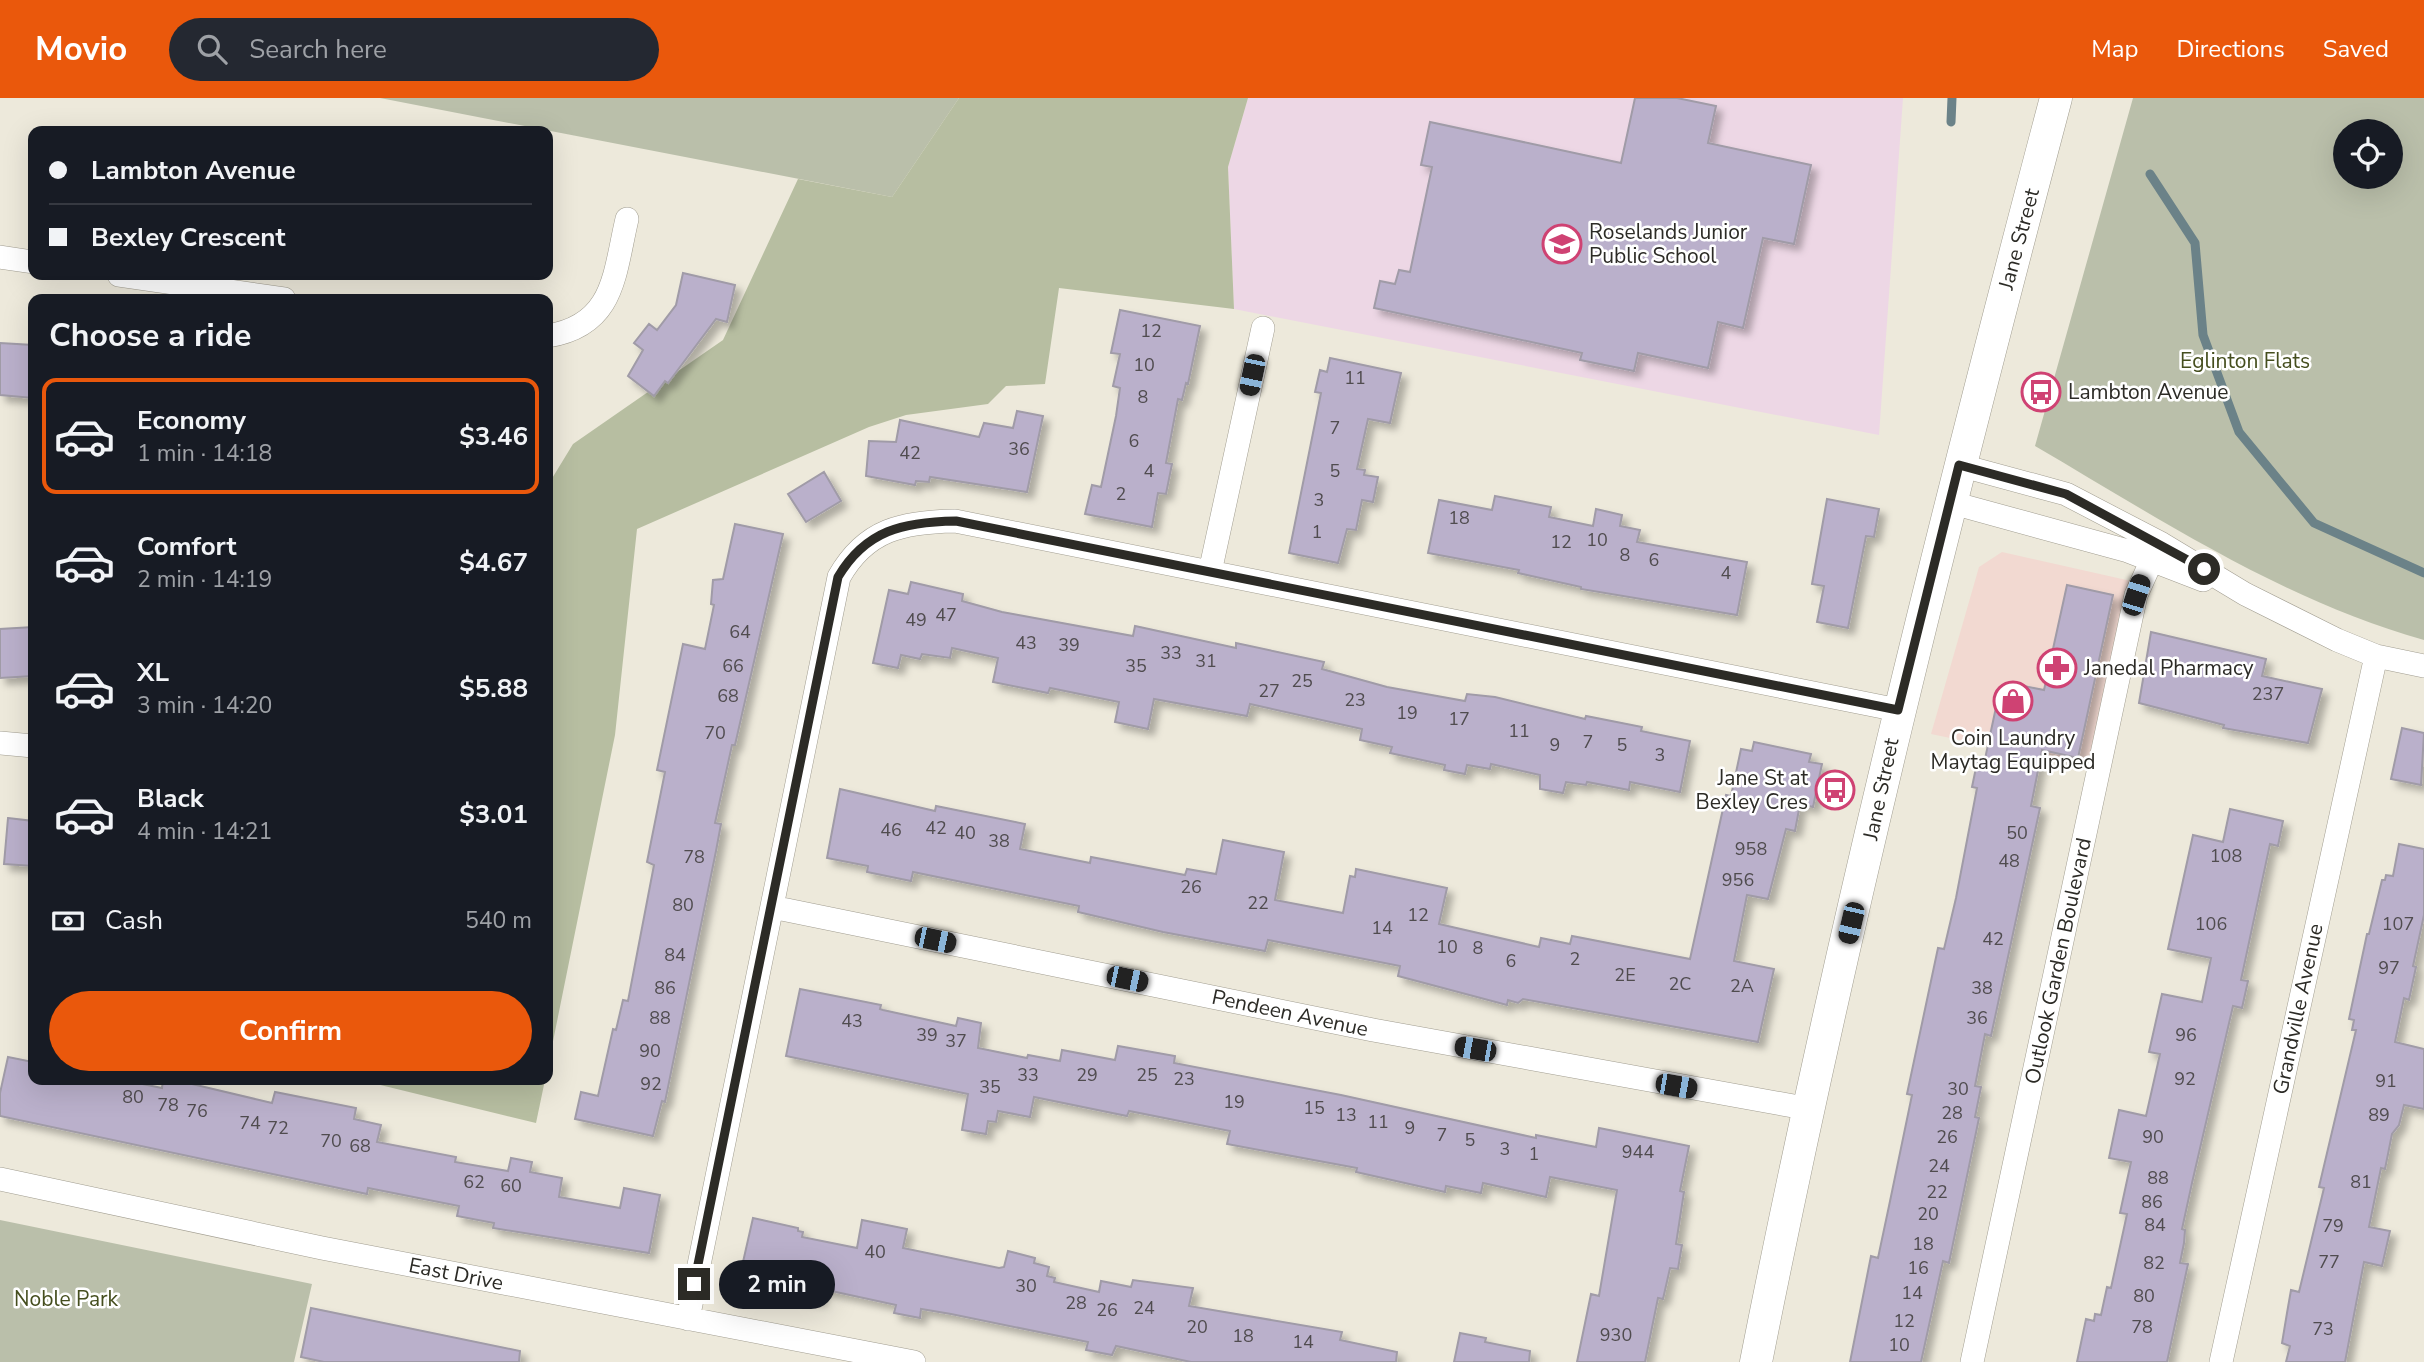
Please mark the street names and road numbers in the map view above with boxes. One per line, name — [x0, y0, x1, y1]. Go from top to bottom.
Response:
street label: Jane Street — [1992, 185, 2046, 294]
street label: Jane Street — [1856, 735, 1906, 844]
street label: Outlook Garden Boulevard — [2018, 835, 2098, 1087]
street label: Grandville Avenue — [2266, 921, 2330, 1097]
street label: Pendeen Avenue — [1209, 983, 1371, 1043]
street label: East Drive — [406, 1251, 506, 1297]

